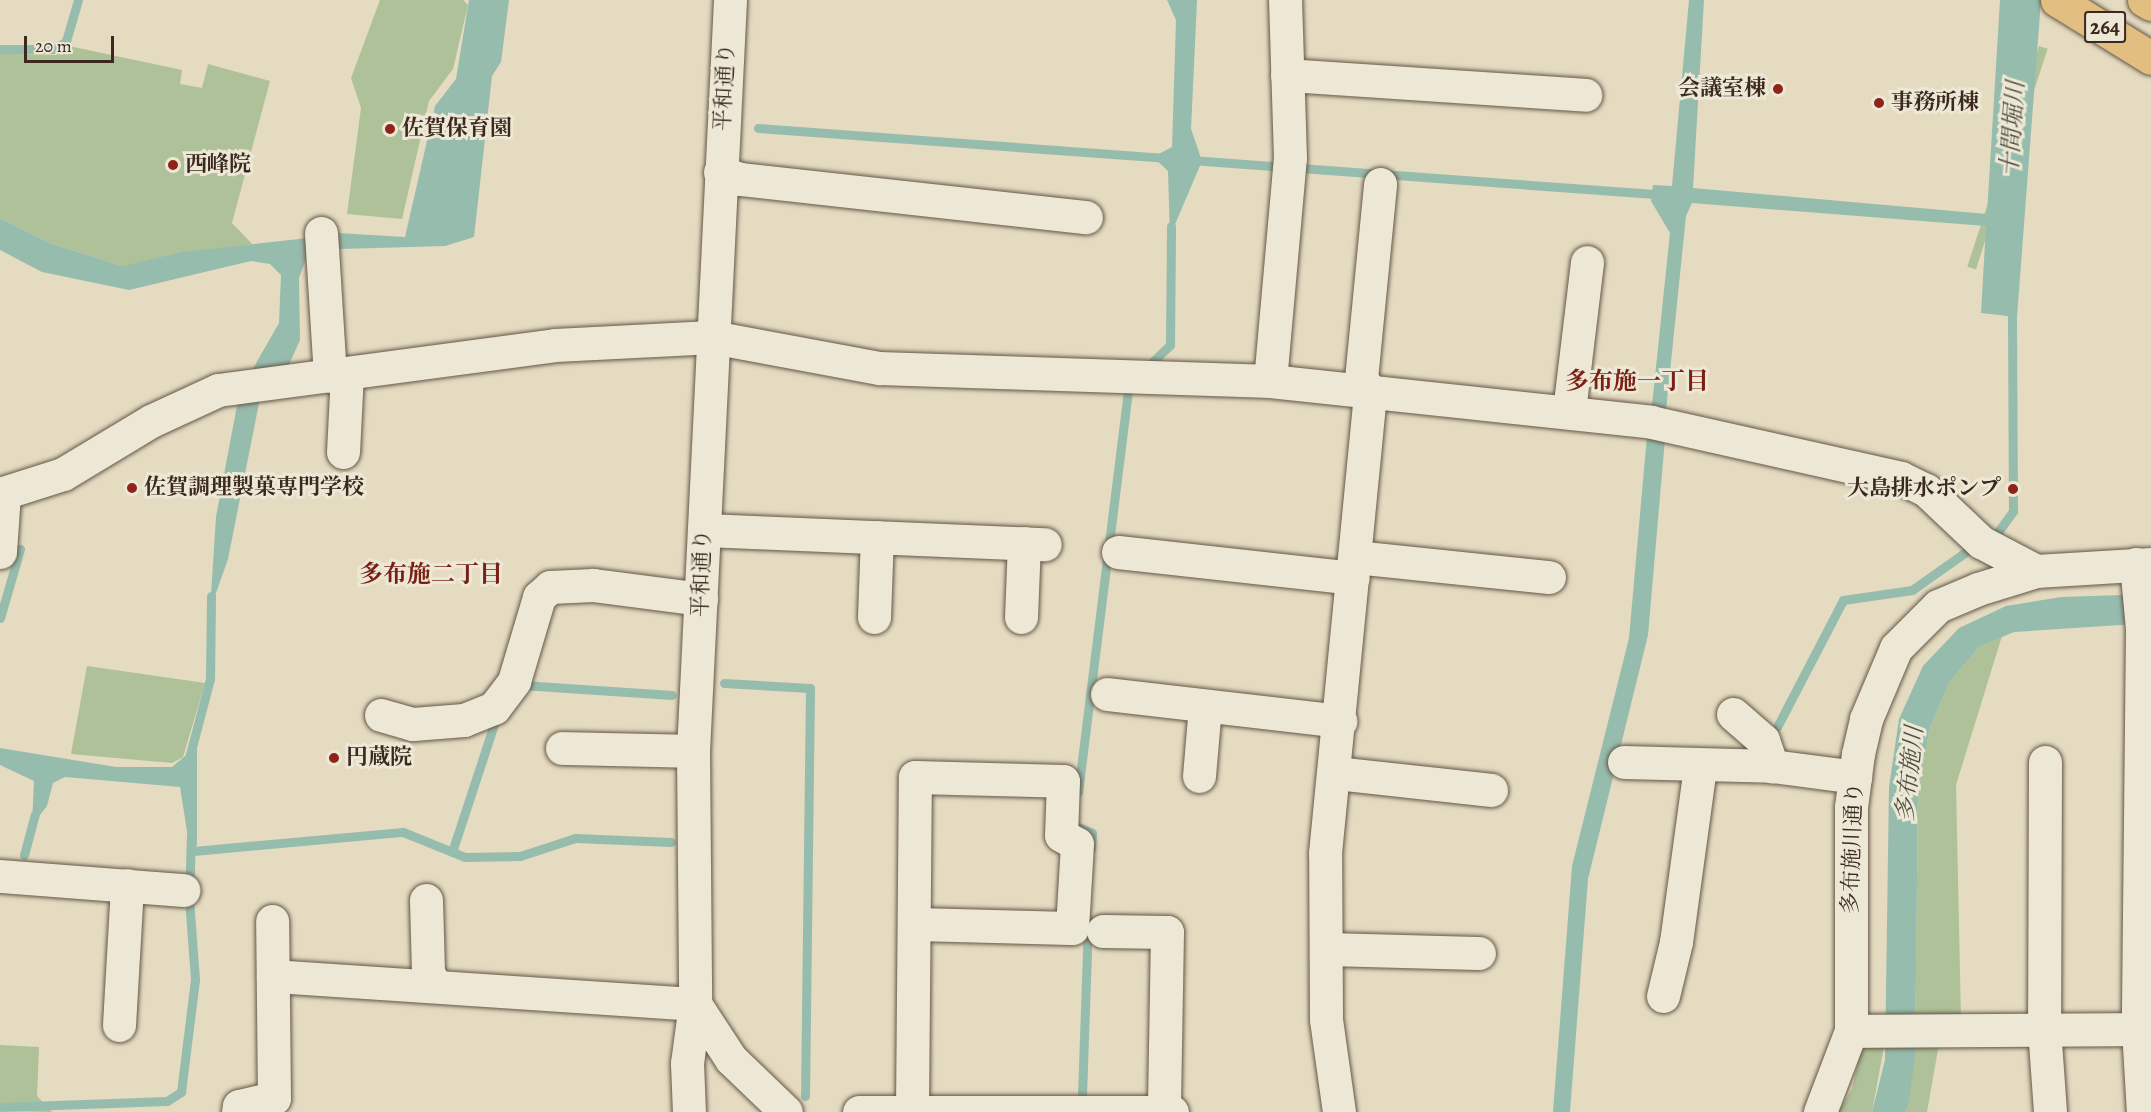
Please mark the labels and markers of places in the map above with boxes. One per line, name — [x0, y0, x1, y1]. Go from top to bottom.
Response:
place label: 会議室棟 — [1678, 76, 1766, 102]
marker: 会議室棟 — [1771, 82, 1785, 96]
place label: 事務所棟 — [1891, 90, 1979, 116]
marker: 事務所棟 — [1872, 96, 1886, 110]
place label: 佐賀保育園 — [402, 116, 512, 142]
marker: 佐賀保育園 — [383, 122, 397, 136]
place label: 西峰院 — [185, 152, 251, 178]
marker: 西峰院 — [166, 158, 180, 172]
place label: 佐賀調理製菓専門学校 — [144, 475, 364, 501]
place label: 大島排水ポンプ — [1847, 476, 2001, 502]
marker: 佐賀調理製菓専門学校 — [125, 481, 139, 495]
marker: 大島排水ポンプ — [2006, 482, 2020, 496]
place label: 円蔵院 — [346, 745, 412, 771]
marker: 円蔵院 — [327, 751, 341, 765]

